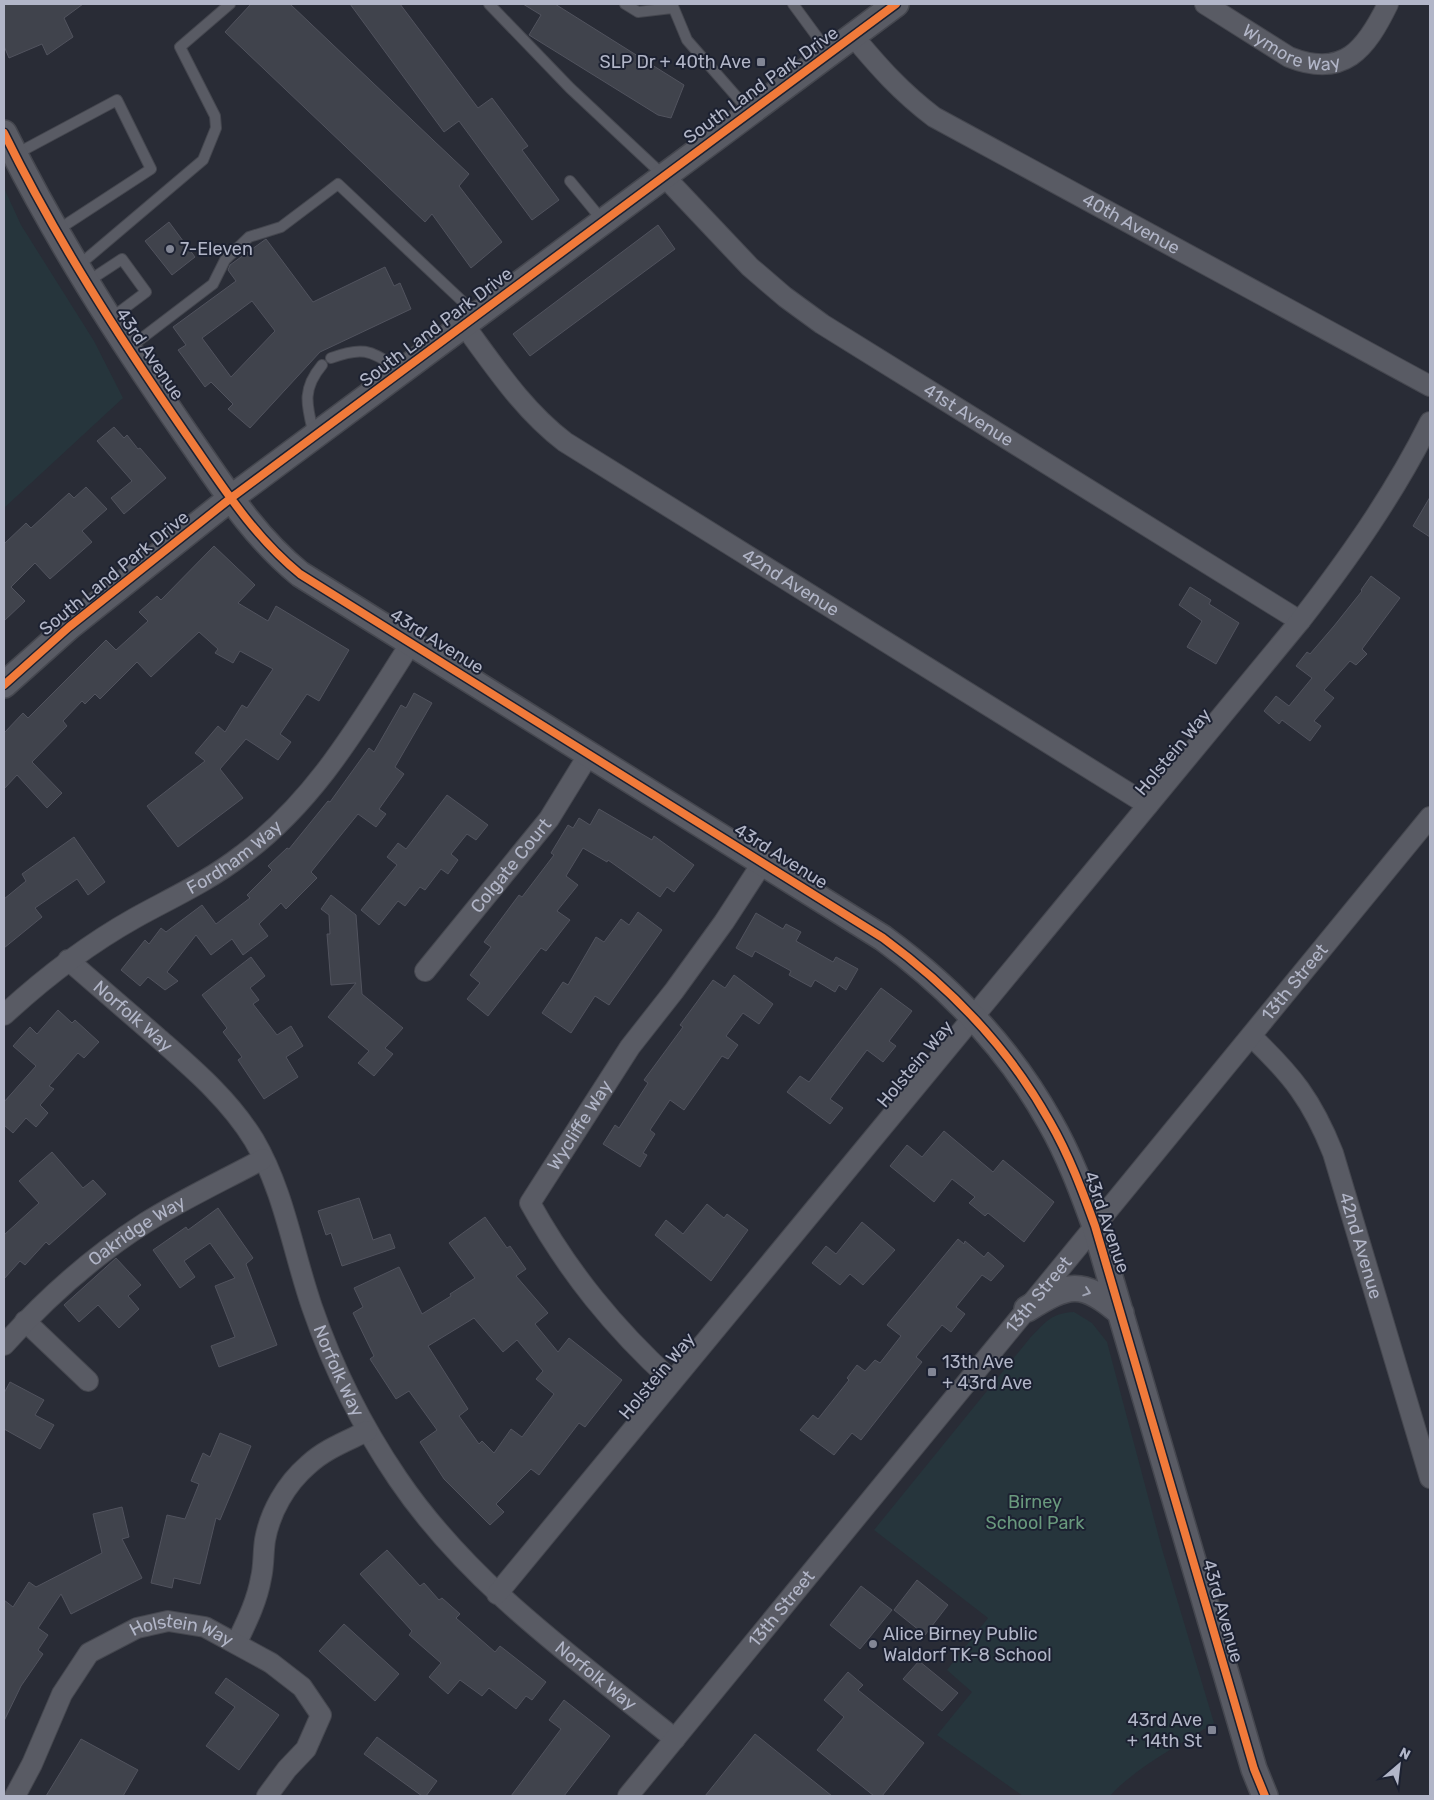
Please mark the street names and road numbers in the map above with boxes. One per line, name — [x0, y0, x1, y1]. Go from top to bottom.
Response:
street label: Wymore Way — [1238, 19, 1343, 76]
street label: South Land Park Drive — [679, 21, 843, 149]
street label: 40th Avenue — [1078, 189, 1184, 259]
street label: South Land Park Drive — [355, 262, 517, 392]
street label: 43rd Avenue — [111, 304, 189, 404]
street label: 41st Avenue — [919, 379, 1018, 451]
street label: South Land Park Drive — [35, 506, 193, 640]
street label: 42nd Avenue — [738, 544, 843, 621]
street label: 43rd Avenue — [386, 603, 488, 679]
street label: Holstein Way — [1130, 704, 1216, 800]
street label: Colgate Court — [466, 814, 556, 918]
street label: Fordham Way — [183, 816, 287, 899]
street label: 43rd Avenue — [730, 818, 832, 894]
street label: 13th Street — [1257, 939, 1333, 1025]
street label: Norfolk Way — [89, 976, 177, 1057]
street label: Holstein Way — [872, 1016, 958, 1112]
street label: Wycliffe Way — [543, 1076, 617, 1175]
street label: 43rd Avenue — [1079, 1168, 1135, 1276]
street label: 42nd Avenue — [1334, 1190, 1387, 1302]
street label: Oakridge Way — [84, 1191, 189, 1271]
street label: 13th Street — [1001, 1252, 1077, 1338]
street label: Norfolk Way — [308, 1322, 369, 1420]
street label: Holstein Way — [614, 1328, 700, 1424]
street label: 43rd Avenue — [1198, 1557, 1248, 1665]
street label: 13th Street — [743, 1566, 819, 1652]
street label: Holstein Way — [126, 1610, 237, 1651]
street label: Norfolk Way — [551, 1637, 641, 1715]

